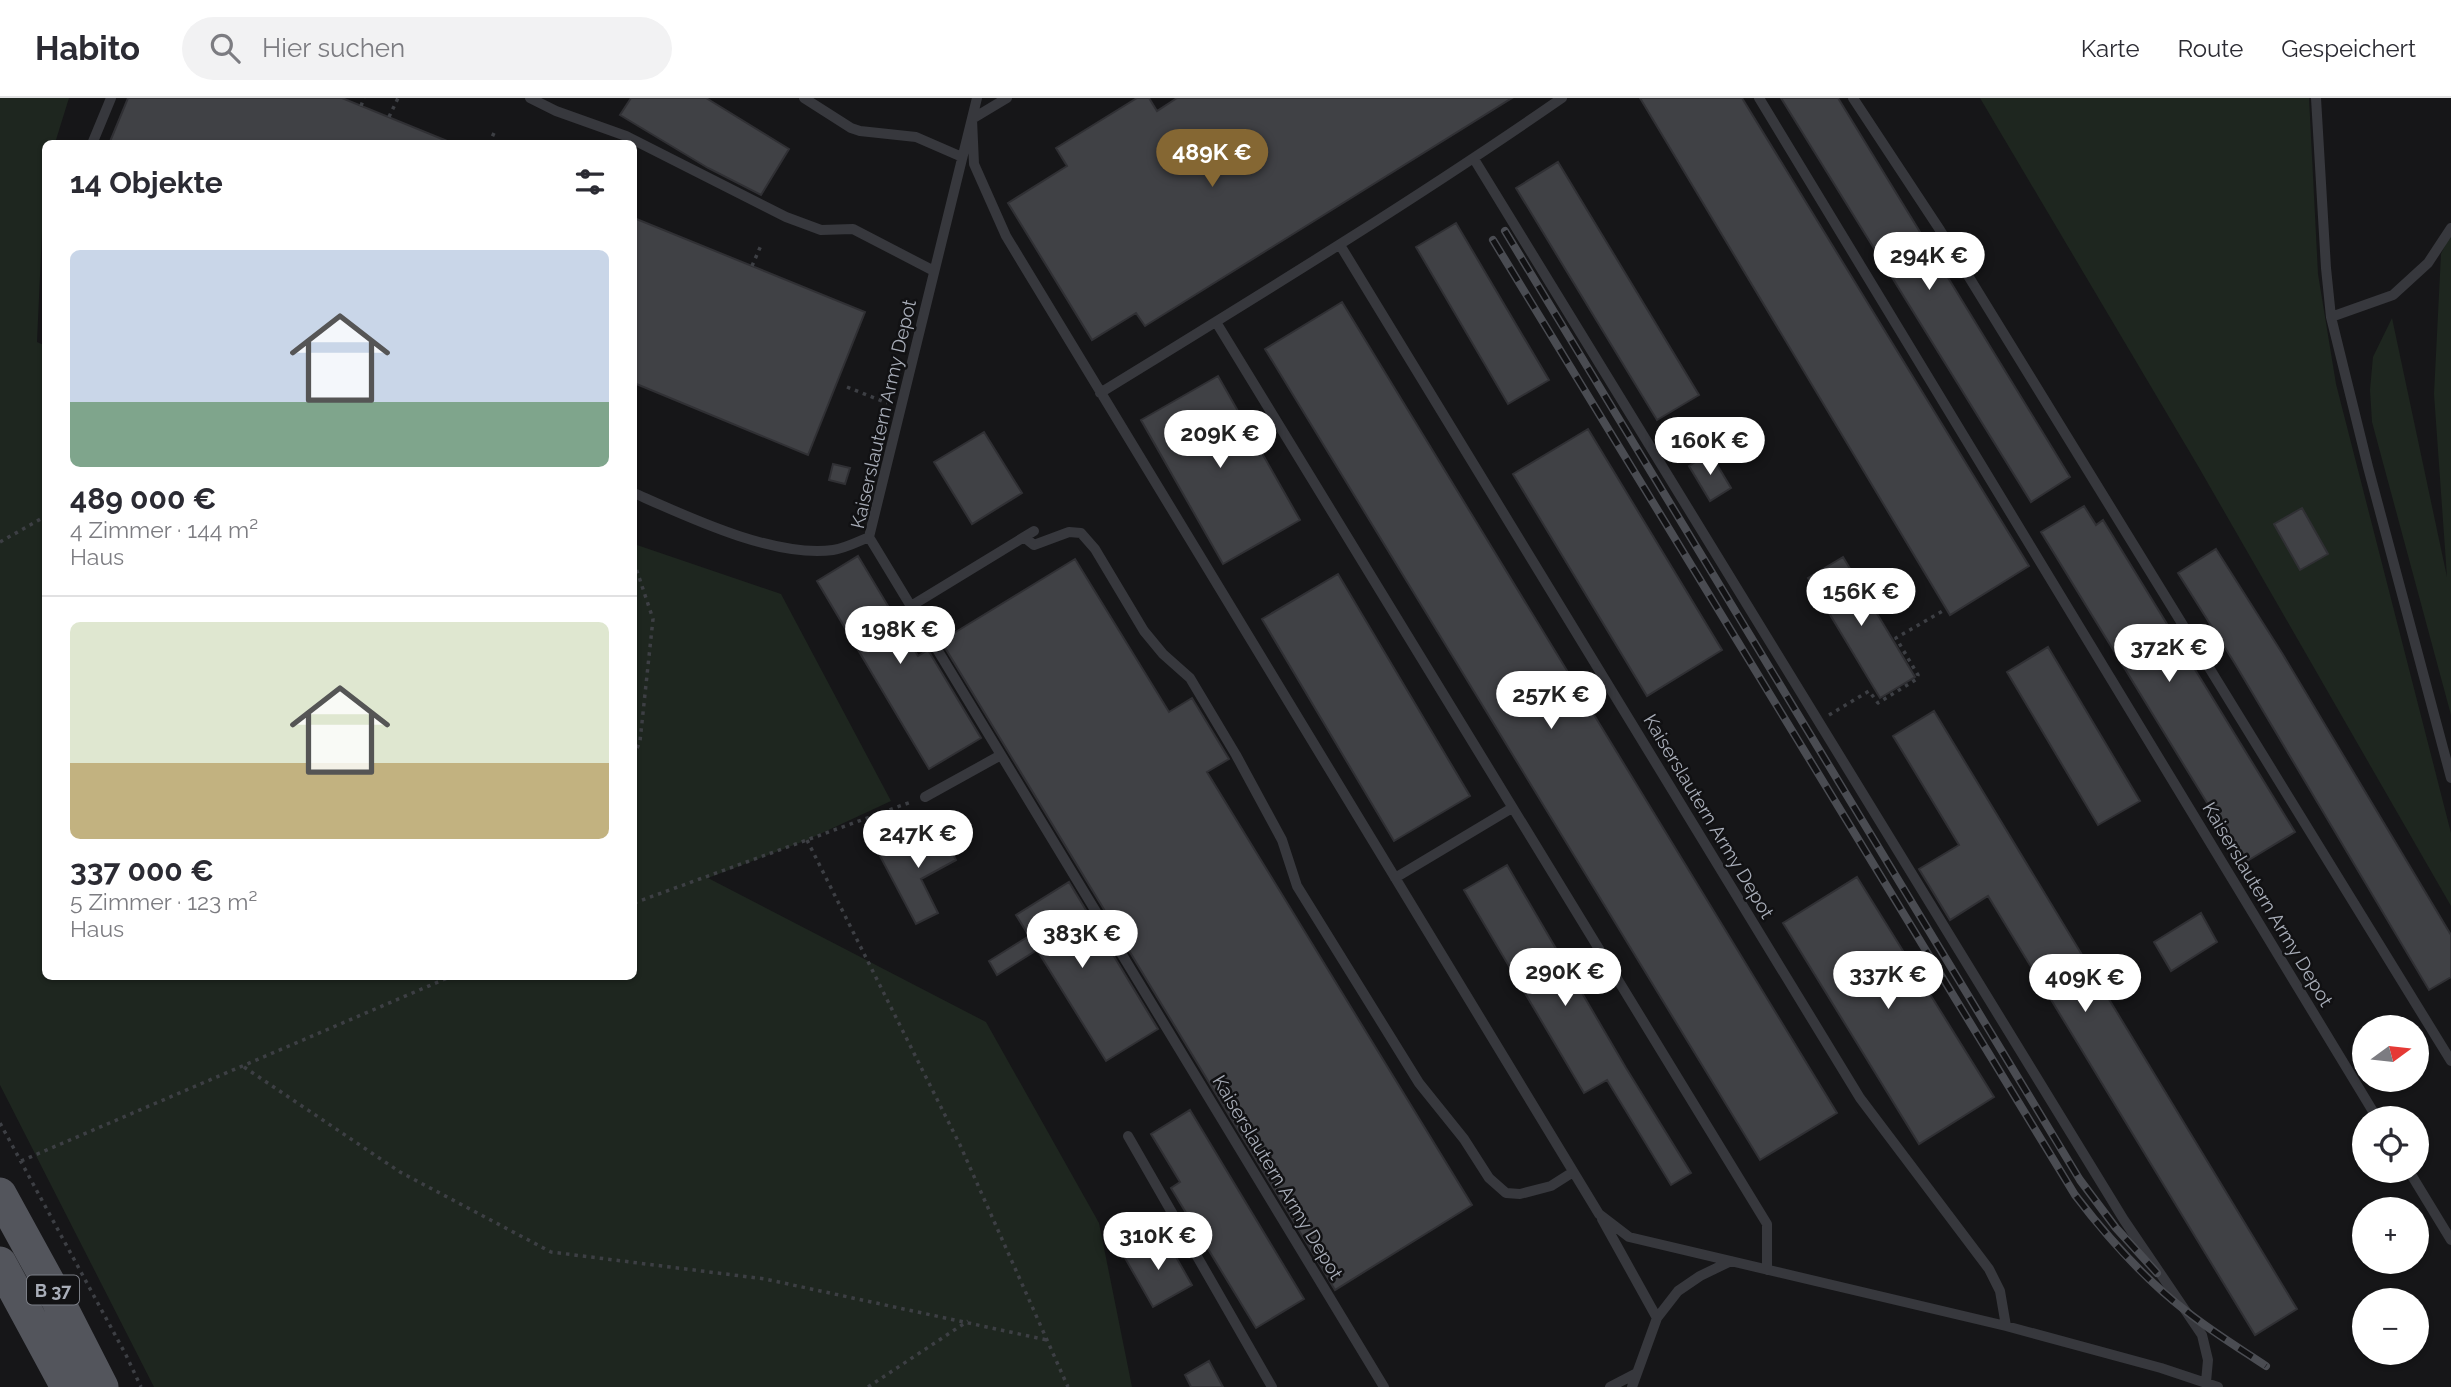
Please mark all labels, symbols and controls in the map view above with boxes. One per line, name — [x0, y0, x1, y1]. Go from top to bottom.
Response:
search box — [182, 17, 672, 80]
text: Habito — [35, 29, 140, 68]
icon: search — [206, 29, 244, 67]
text: Hier suchen — [262, 33, 405, 63]
text: Karte — [2081, 34, 2140, 63]
text: Route — [2178, 34, 2243, 63]
text: Gespeichert — [2281, 34, 2416, 63]
pin: 489K € — [1155, 130, 1269, 189]
text: 489K € — [1172, 138, 1252, 165]
icon: filters — [571, 163, 609, 201]
text: 14 Objekte — [70, 165, 223, 200]
pin: 294K € — [1872, 232, 1986, 292]
text: 294K € — [1890, 241, 1968, 268]
icon: home — [277, 295, 403, 421]
street label: Kaiserslautern Army Depot — [846, 297, 920, 531]
pin: 209K € — [1163, 410, 1277, 470]
pin: 160K € — [1653, 418, 1767, 477]
text: 209K € — [1180, 419, 1260, 446]
text: 160K € — [1671, 426, 1749, 453]
text: 489 000 € — [70, 481, 217, 516]
text: 4 Zimmer · 144 m² — [70, 516, 258, 543]
text: Haus — [70, 543, 124, 570]
pin: 156K € — [1804, 568, 1918, 628]
text: 156K € — [1822, 577, 1900, 604]
pin: 198K € — [843, 606, 957, 666]
text: 198K € — [861, 615, 939, 642]
pin: 372K € — [2112, 624, 2226, 684]
text: 372K € — [2130, 633, 2208, 660]
icon: home — [277, 667, 403, 793]
pin: 257K € — [1494, 672, 1608, 731]
text: 257K € — [1512, 680, 1590, 707]
street label: Kaiserslautern Army Depot — [1639, 710, 1779, 923]
street label: Kaiserslautern Army Depot — [2198, 798, 2338, 1011]
pin: 247K € — [861, 810, 975, 870]
text: 247K € — [879, 819, 957, 846]
text: 337 000 € — [70, 853, 214, 888]
text: 5 Zimmer · 123 m² — [70, 888, 257, 915]
pin: 383K € — [1025, 910, 1139, 970]
text: Haus — [70, 915, 124, 942]
text: 383K € — [1043, 919, 1121, 946]
pin: 290K € — [1508, 948, 1622, 1008]
pin: 337K € — [1831, 951, 1945, 1011]
pin: 409K € — [2028, 954, 2142, 1014]
text: 290K € — [1525, 957, 1605, 984]
text: 337K € — [1849, 960, 1927, 987]
text: 409K € — [2045, 963, 2125, 990]
north arrow — [2352, 1015, 2429, 1092]
map controls — [2352, 1015, 2429, 1365]
street label: Kaiserslautern Army Depot — [1208, 1071, 1348, 1284]
button: locate — [2352, 1106, 2429, 1183]
button: + — [2352, 1197, 2429, 1274]
pin: 310K € — [1101, 1212, 1215, 1272]
text: 310K € — [1119, 1221, 1197, 1248]
road number: B 37 — [27, 1275, 79, 1304]
button: − — [2352, 1288, 2429, 1365]

